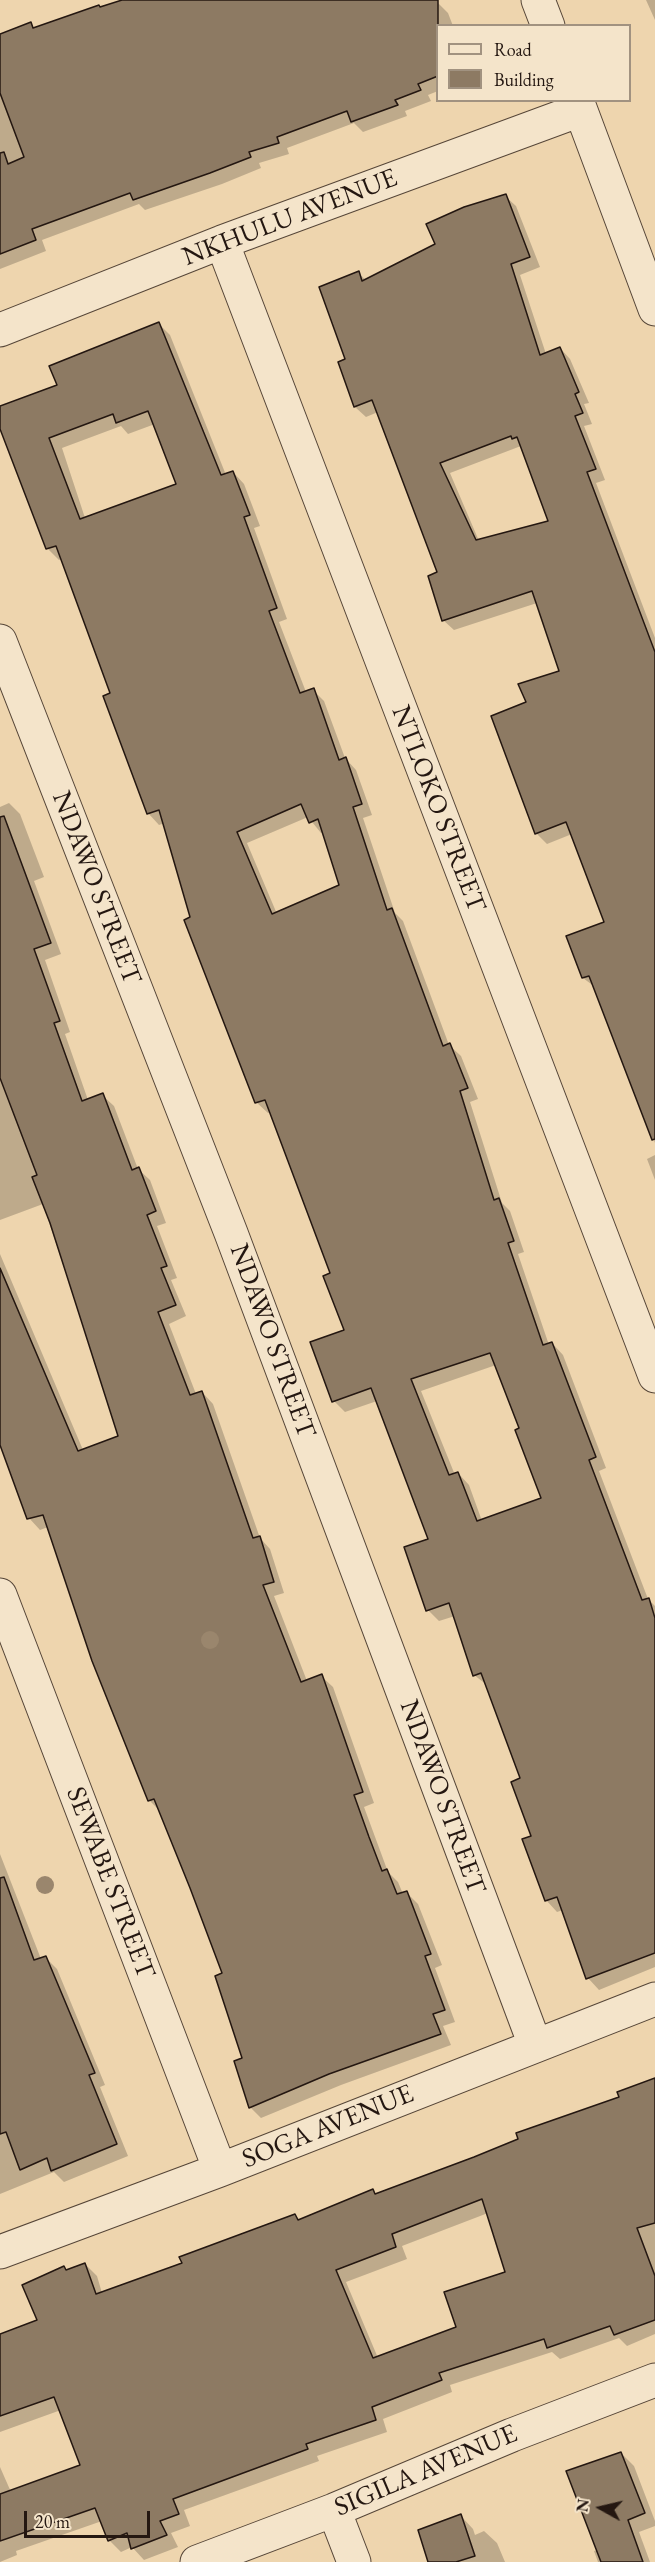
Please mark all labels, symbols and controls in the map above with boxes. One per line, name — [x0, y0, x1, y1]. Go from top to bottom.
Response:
legend — [436, 24, 631, 102]
text: Road — [494, 38, 532, 61]
text: Building — [494, 68, 554, 91]
street label: NKHULU AVENUE — [178, 162, 402, 274]
street label: NTLOKO STREET — [384, 701, 492, 917]
street label: NDAWO STREET — [44, 787, 148, 989]
street label: NDAWO STREET — [222, 1240, 322, 1442]
street label: NDAWO STREET — [392, 1696, 492, 1898]
street label: SEWABE STREET — [59, 1783, 161, 1983]
street label: SOGA AVENUE — [238, 2078, 418, 2176]
street label: SIGILA AVENUE — [330, 2418, 522, 2524]
north arrow — [571, 2478, 631, 2538]
text: N — [571, 2498, 594, 2513]
scale bar — [27, 2499, 153, 2537]
text: 20 m — [35, 2510, 70, 2533]

